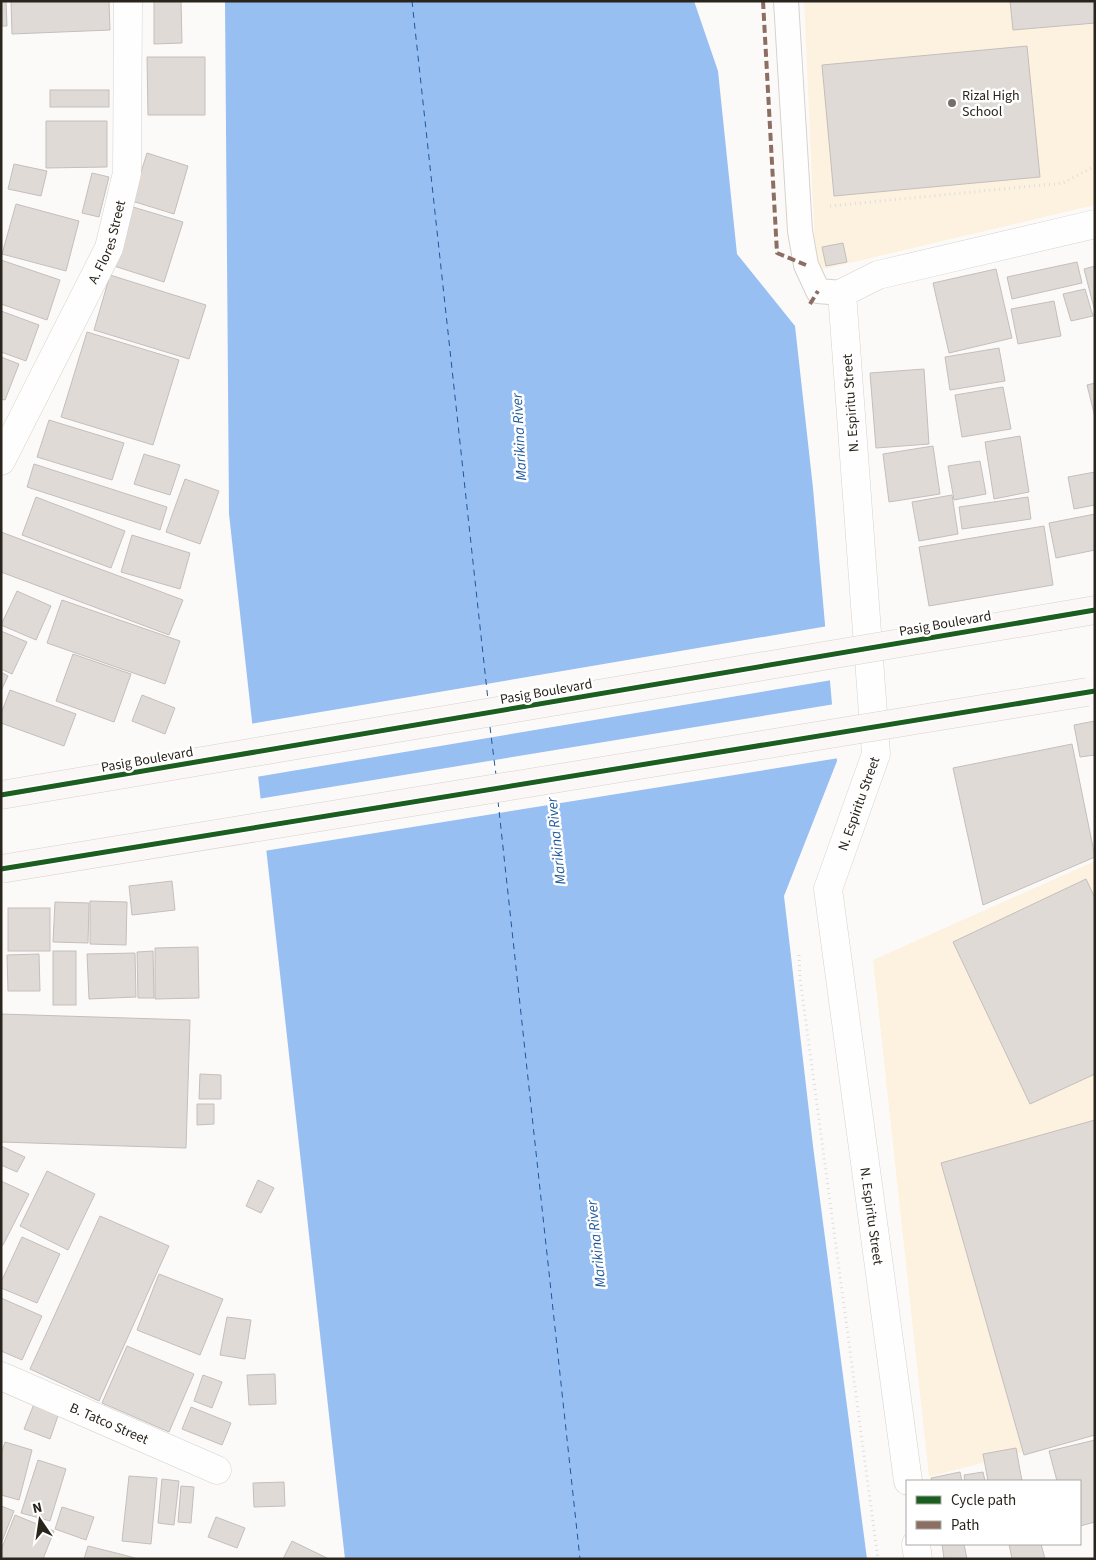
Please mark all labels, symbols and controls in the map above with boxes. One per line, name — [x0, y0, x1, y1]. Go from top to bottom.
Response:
place label: Rizal High School — [962, 86, 1020, 122]
marker: Rizal High School — [946, 97, 958, 109]
street label: A. Flores Street — [84, 198, 131, 287]
street label: N. Espiritu Street — [838, 353, 864, 453]
water label: Marikina River — [507, 392, 532, 481]
street label: Pasig Boulevard — [897, 606, 993, 642]
street label: Pasig Boulevard — [498, 674, 594, 710]
street label: Pasig Boulevard — [99, 742, 195, 778]
street label: N. Espiritu Street — [833, 754, 885, 854]
water label: Marikina River — [541, 795, 572, 886]
street label: N. Espiritu Street — [854, 1166, 888, 1266]
water label: Marikina River — [581, 1198, 612, 1289]
street label: B. Tatco Street — [66, 1398, 152, 1450]
legend — [906, 1480, 1081, 1545]
text: Cycle path — [951, 1490, 1016, 1511]
north arrow — [15, 1495, 65, 1545]
text: N — [31, 1498, 44, 1519]
text: Path — [951, 1515, 979, 1536]

